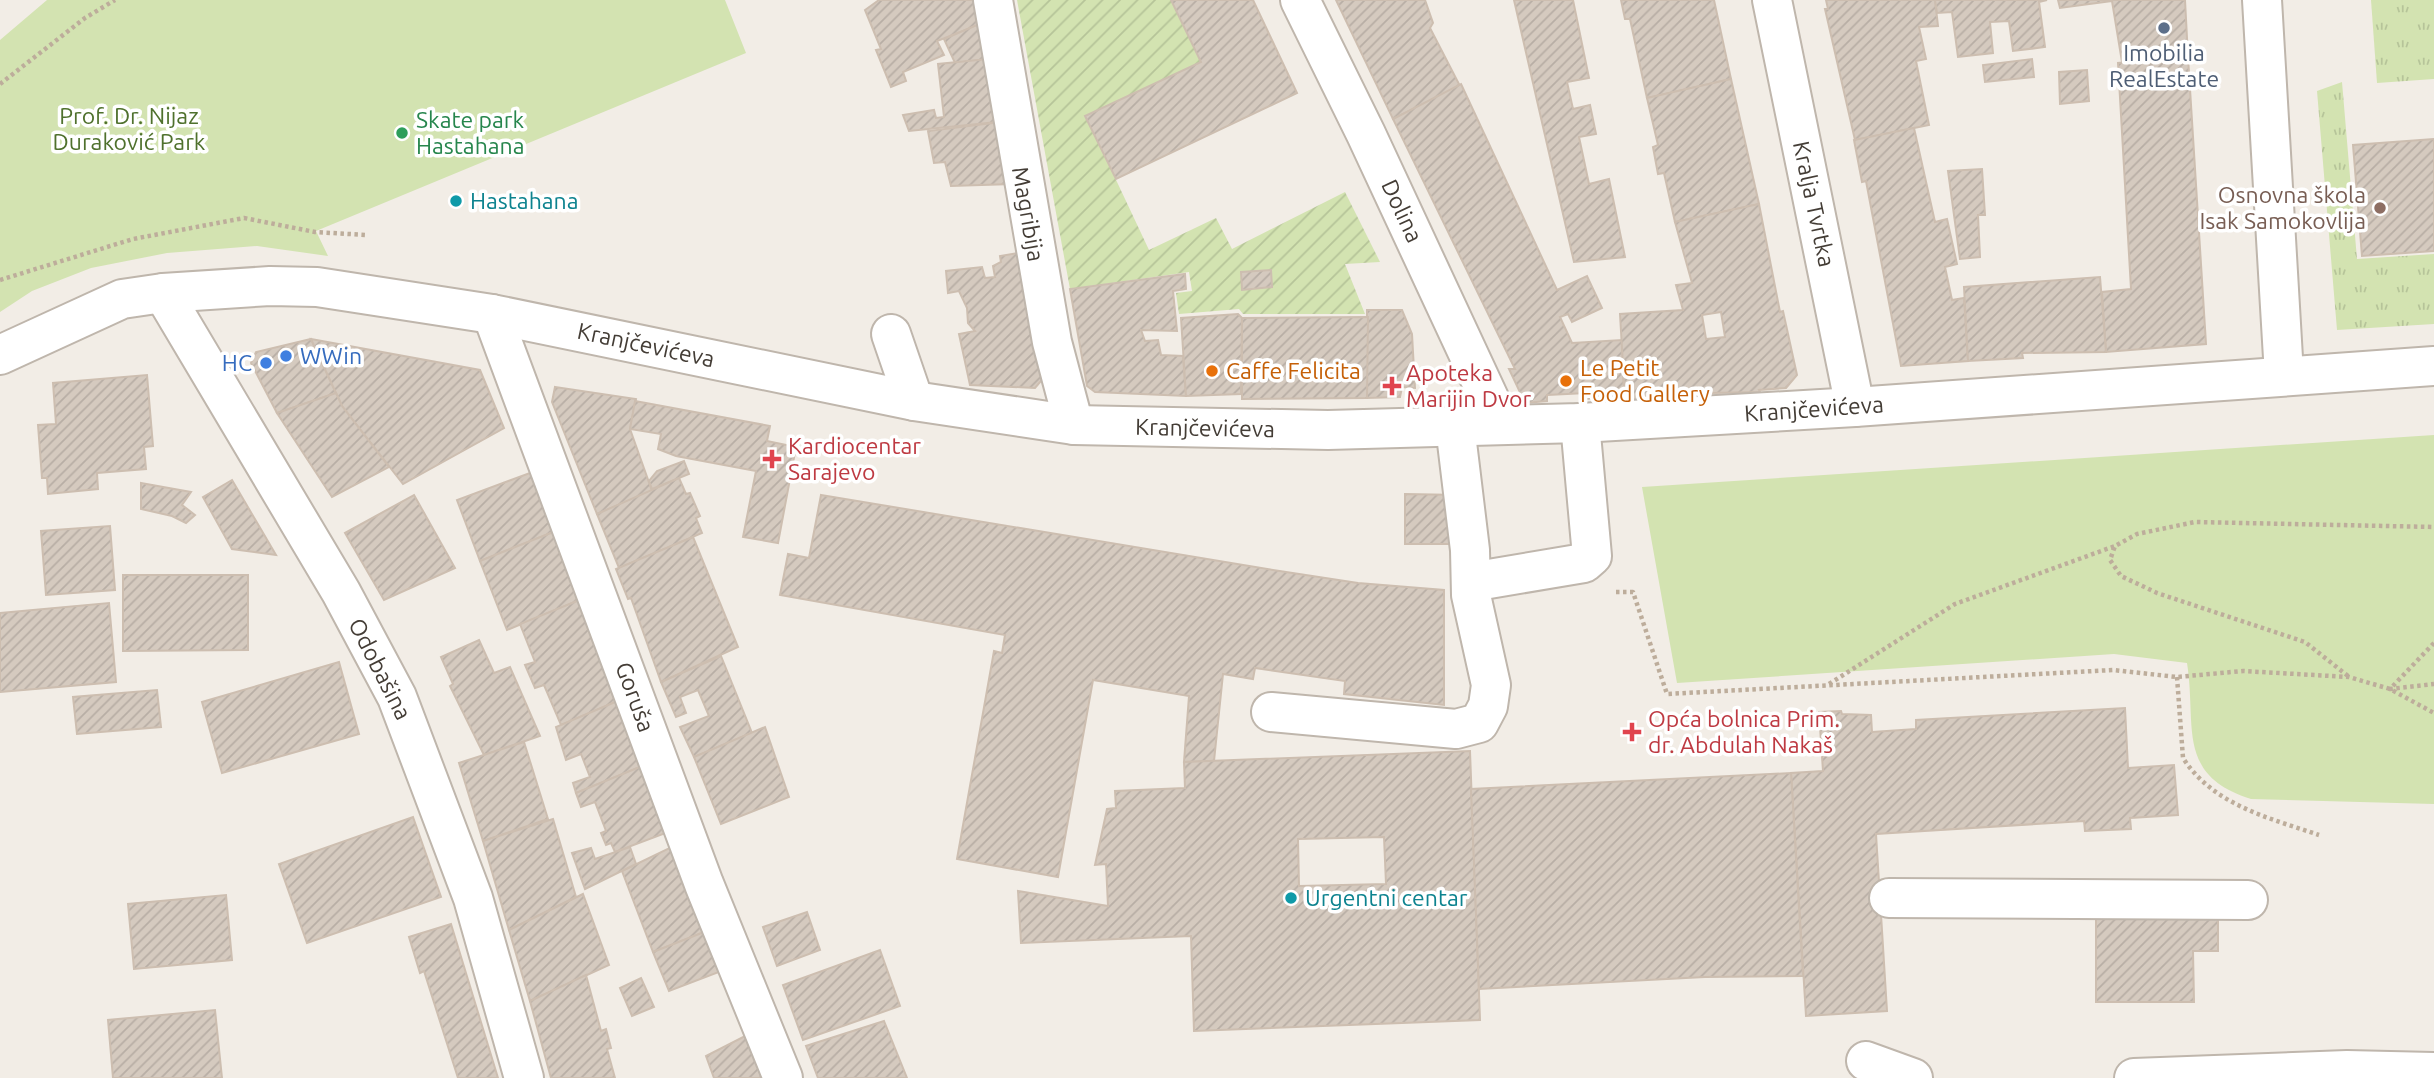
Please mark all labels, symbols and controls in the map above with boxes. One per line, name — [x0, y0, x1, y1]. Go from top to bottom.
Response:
marker: Imobilia RealEstate — [2156, 20, 2172, 36]
place label: Imobilia RealEstate — [2109, 40, 2219, 91]
park label: Prof. Dr. Nijaz Duraković Park — [53, 103, 206, 154]
place label: Skate park Hastahana — [416, 107, 525, 158]
marker: Skate park Hastahana — [394, 125, 410, 141]
street label: Kralja Tvrtka — [1789, 139, 1840, 269]
street label: Magribija — [1008, 165, 1049, 263]
street label: Dolina — [1377, 175, 1428, 246]
place label: Osnovna škola Isak Samokovlija — [2199, 182, 2366, 233]
place label: Hastahana — [470, 188, 579, 213]
marker: Hastahana — [448, 193, 464, 209]
marker: Osnovna škola Isak Samokovlija — [2372, 200, 2388, 216]
street label: Kranjčevićeva — [575, 318, 717, 371]
place label: WWin — [300, 343, 362, 368]
marker: WWin — [278, 348, 294, 364]
place label: HC — [222, 350, 252, 375]
marker: HC — [258, 355, 274, 371]
place label: Le Petit Food Gallery — [1580, 355, 1710, 406]
place label: Caffe Felicita — [1226, 358, 1361, 383]
place label: Apoteka Marijin Dvor — [1406, 360, 1532, 411]
marker: Caffe Felicita — [1204, 363, 1220, 379]
marker: Le Petit Food Gallery — [1558, 373, 1574, 389]
marker: Apoteka Marijin Dvor — [1384, 378, 1400, 394]
street label: Kranjčevićeva — [1743, 391, 1885, 426]
street label: Kranjčevićeva — [1135, 414, 1275, 441]
place label: Kardiocentar Sarajevo — [788, 433, 921, 484]
marker: Kardiocentar Sarajevo — [762, 449, 782, 469]
street label: Odobašina — [344, 614, 417, 724]
street label: Goruša — [611, 659, 660, 735]
place label: Opća bolnica Prim. dr. Abdulah Nakaš — [1648, 706, 1840, 757]
marker: Opća bolnica Prim. dr. Abdulah Nakaš — [1622, 722, 1642, 742]
place label: Urgentni centar — [1305, 885, 1468, 910]
marker: Urgentni centar — [1283, 890, 1299, 906]

